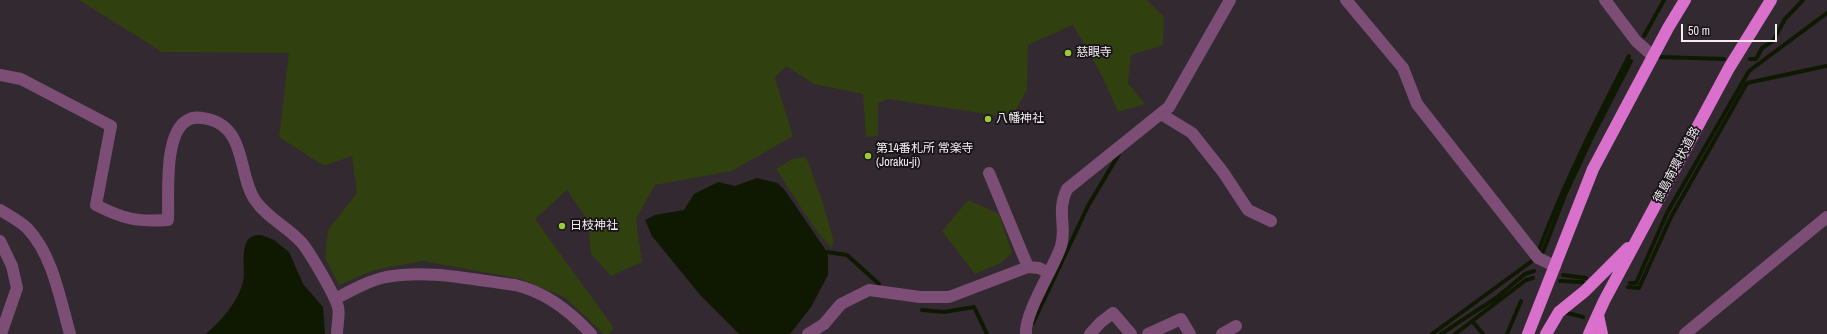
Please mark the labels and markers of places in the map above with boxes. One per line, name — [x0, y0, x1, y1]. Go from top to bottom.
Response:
place label: 慈眼寺 — [1076, 46, 1112, 60]
marker: 慈眼寺 — [1063, 48, 1073, 58]
place label: 八幡神社 — [996, 112, 1044, 126]
marker: 八幡神社 — [983, 114, 993, 124]
place label: 第14番札所 常楽寺 (Joraku-ji) — [876, 142, 974, 170]
marker: 第14番札所 常楽寺 (Joraku-ji) — [863, 151, 873, 161]
place label: 日枝神社 — [570, 219, 618, 233]
marker: 日枝神社 — [557, 221, 567, 231]

